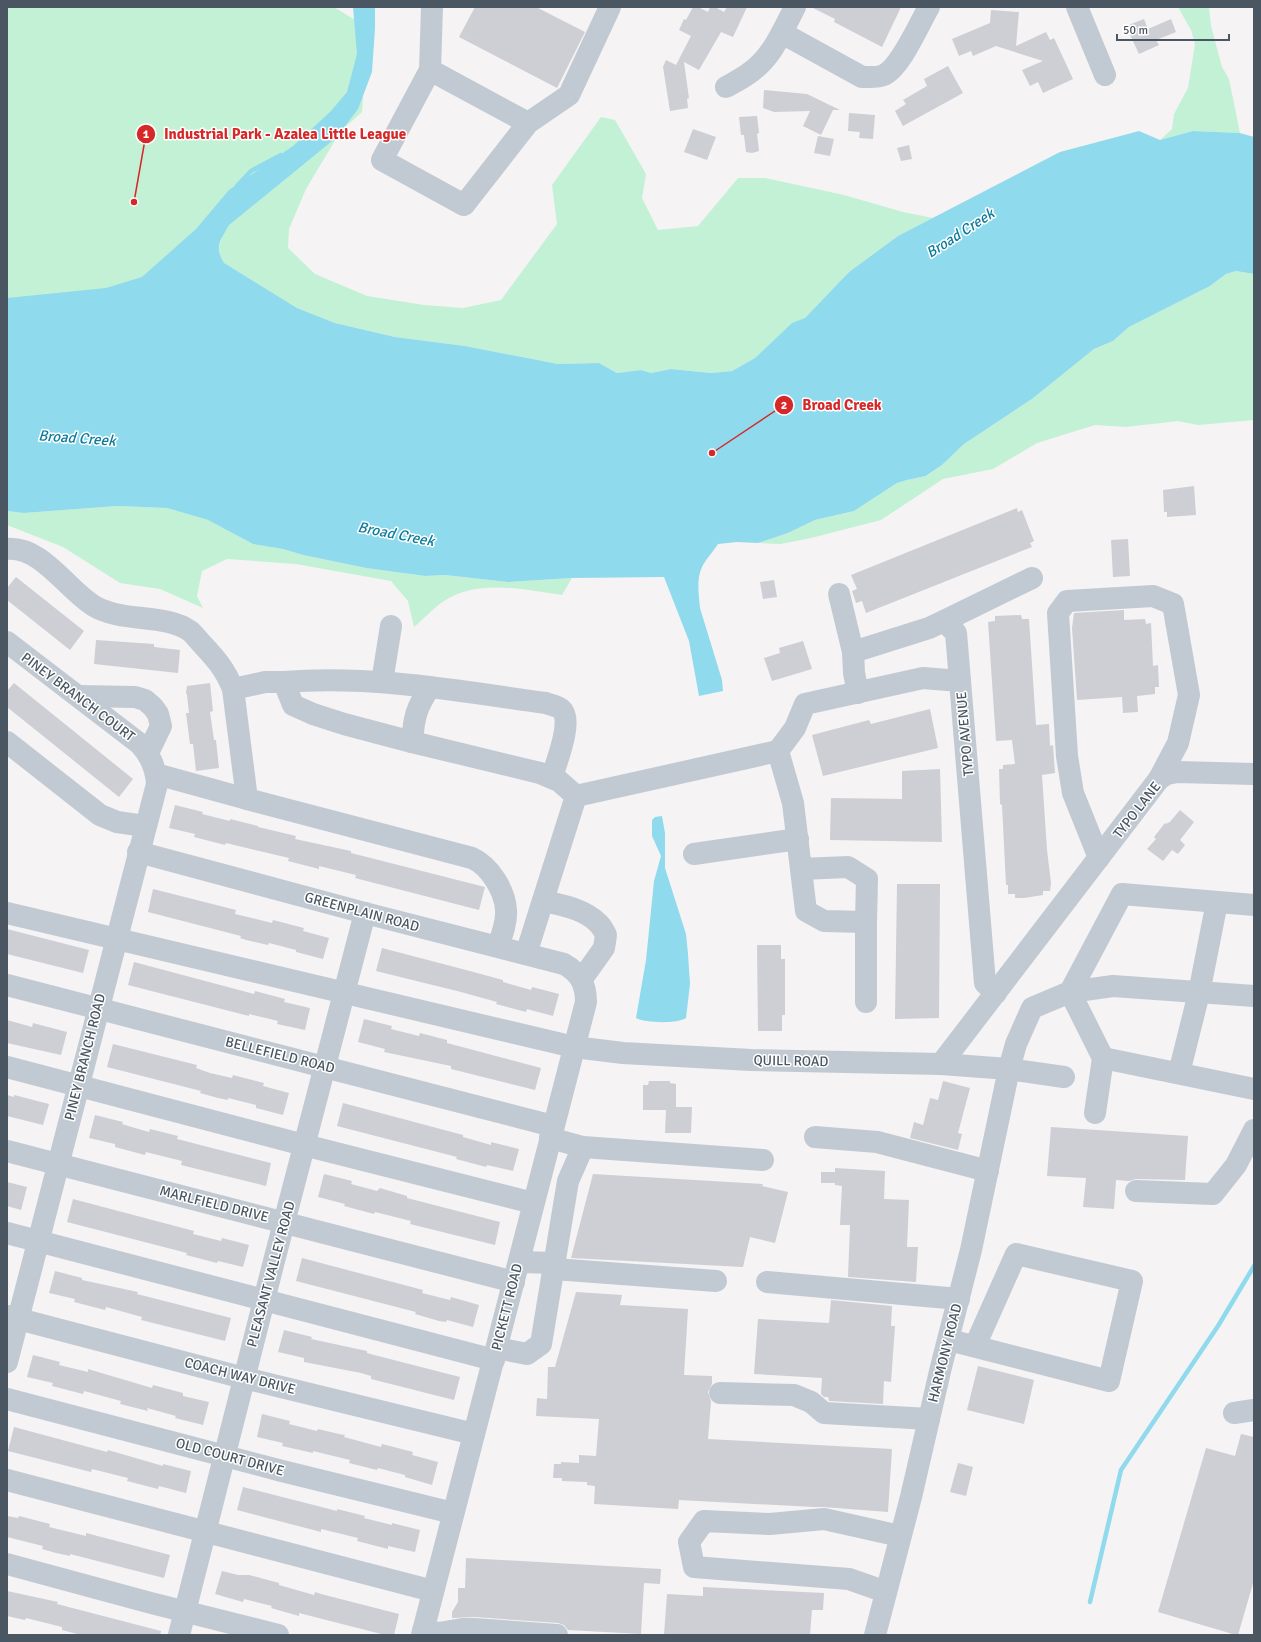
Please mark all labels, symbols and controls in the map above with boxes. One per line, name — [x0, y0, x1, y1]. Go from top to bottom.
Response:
scale bar — [1117, 16, 1229, 42]
text: 50 m — [1123, 23, 1148, 38]
callout: Industrial Park - Azalea Little League — [136, 121, 414, 148]
text: Industrial Park - Azalea Little League — [164, 125, 406, 143]
text: 1 — [143, 127, 150, 142]
water label: Broad Creek — [923, 204, 999, 262]
callout: Broad Creek — [774, 392, 890, 419]
text: Broad Creek — [802, 396, 882, 414]
text: 2 — [781, 398, 787, 413]
water label: Broad Creek — [38, 426, 118, 450]
water label: Broad Creek — [356, 518, 437, 551]
street label: PINEY BRANCH COURT — [18, 649, 138, 745]
street label: TYPO AVENUE — [953, 691, 977, 777]
street label: TYPO LANE — [1110, 778, 1164, 842]
street label: GREENPLAIN ROAD — [303, 889, 421, 935]
street label: PINEY BRANCH ROAD — [61, 992, 109, 1122]
street label: BELLEFIELD ROAD — [224, 1033, 336, 1077]
street label: QUILL ROAD — [753, 1052, 829, 1070]
street label: MARLFIELD DRIVE — [158, 1182, 270, 1226]
street label: PLEASANT VALLEY ROAD — [243, 1199, 299, 1349]
street label: PICKETT ROAD — [488, 1262, 526, 1352]
street label: HARMONY ROAD — [924, 1302, 966, 1404]
street label: COACH WAY DRIVE — [183, 1354, 297, 1398]
street label: OLD COURT DRIVE — [174, 1434, 286, 1480]

